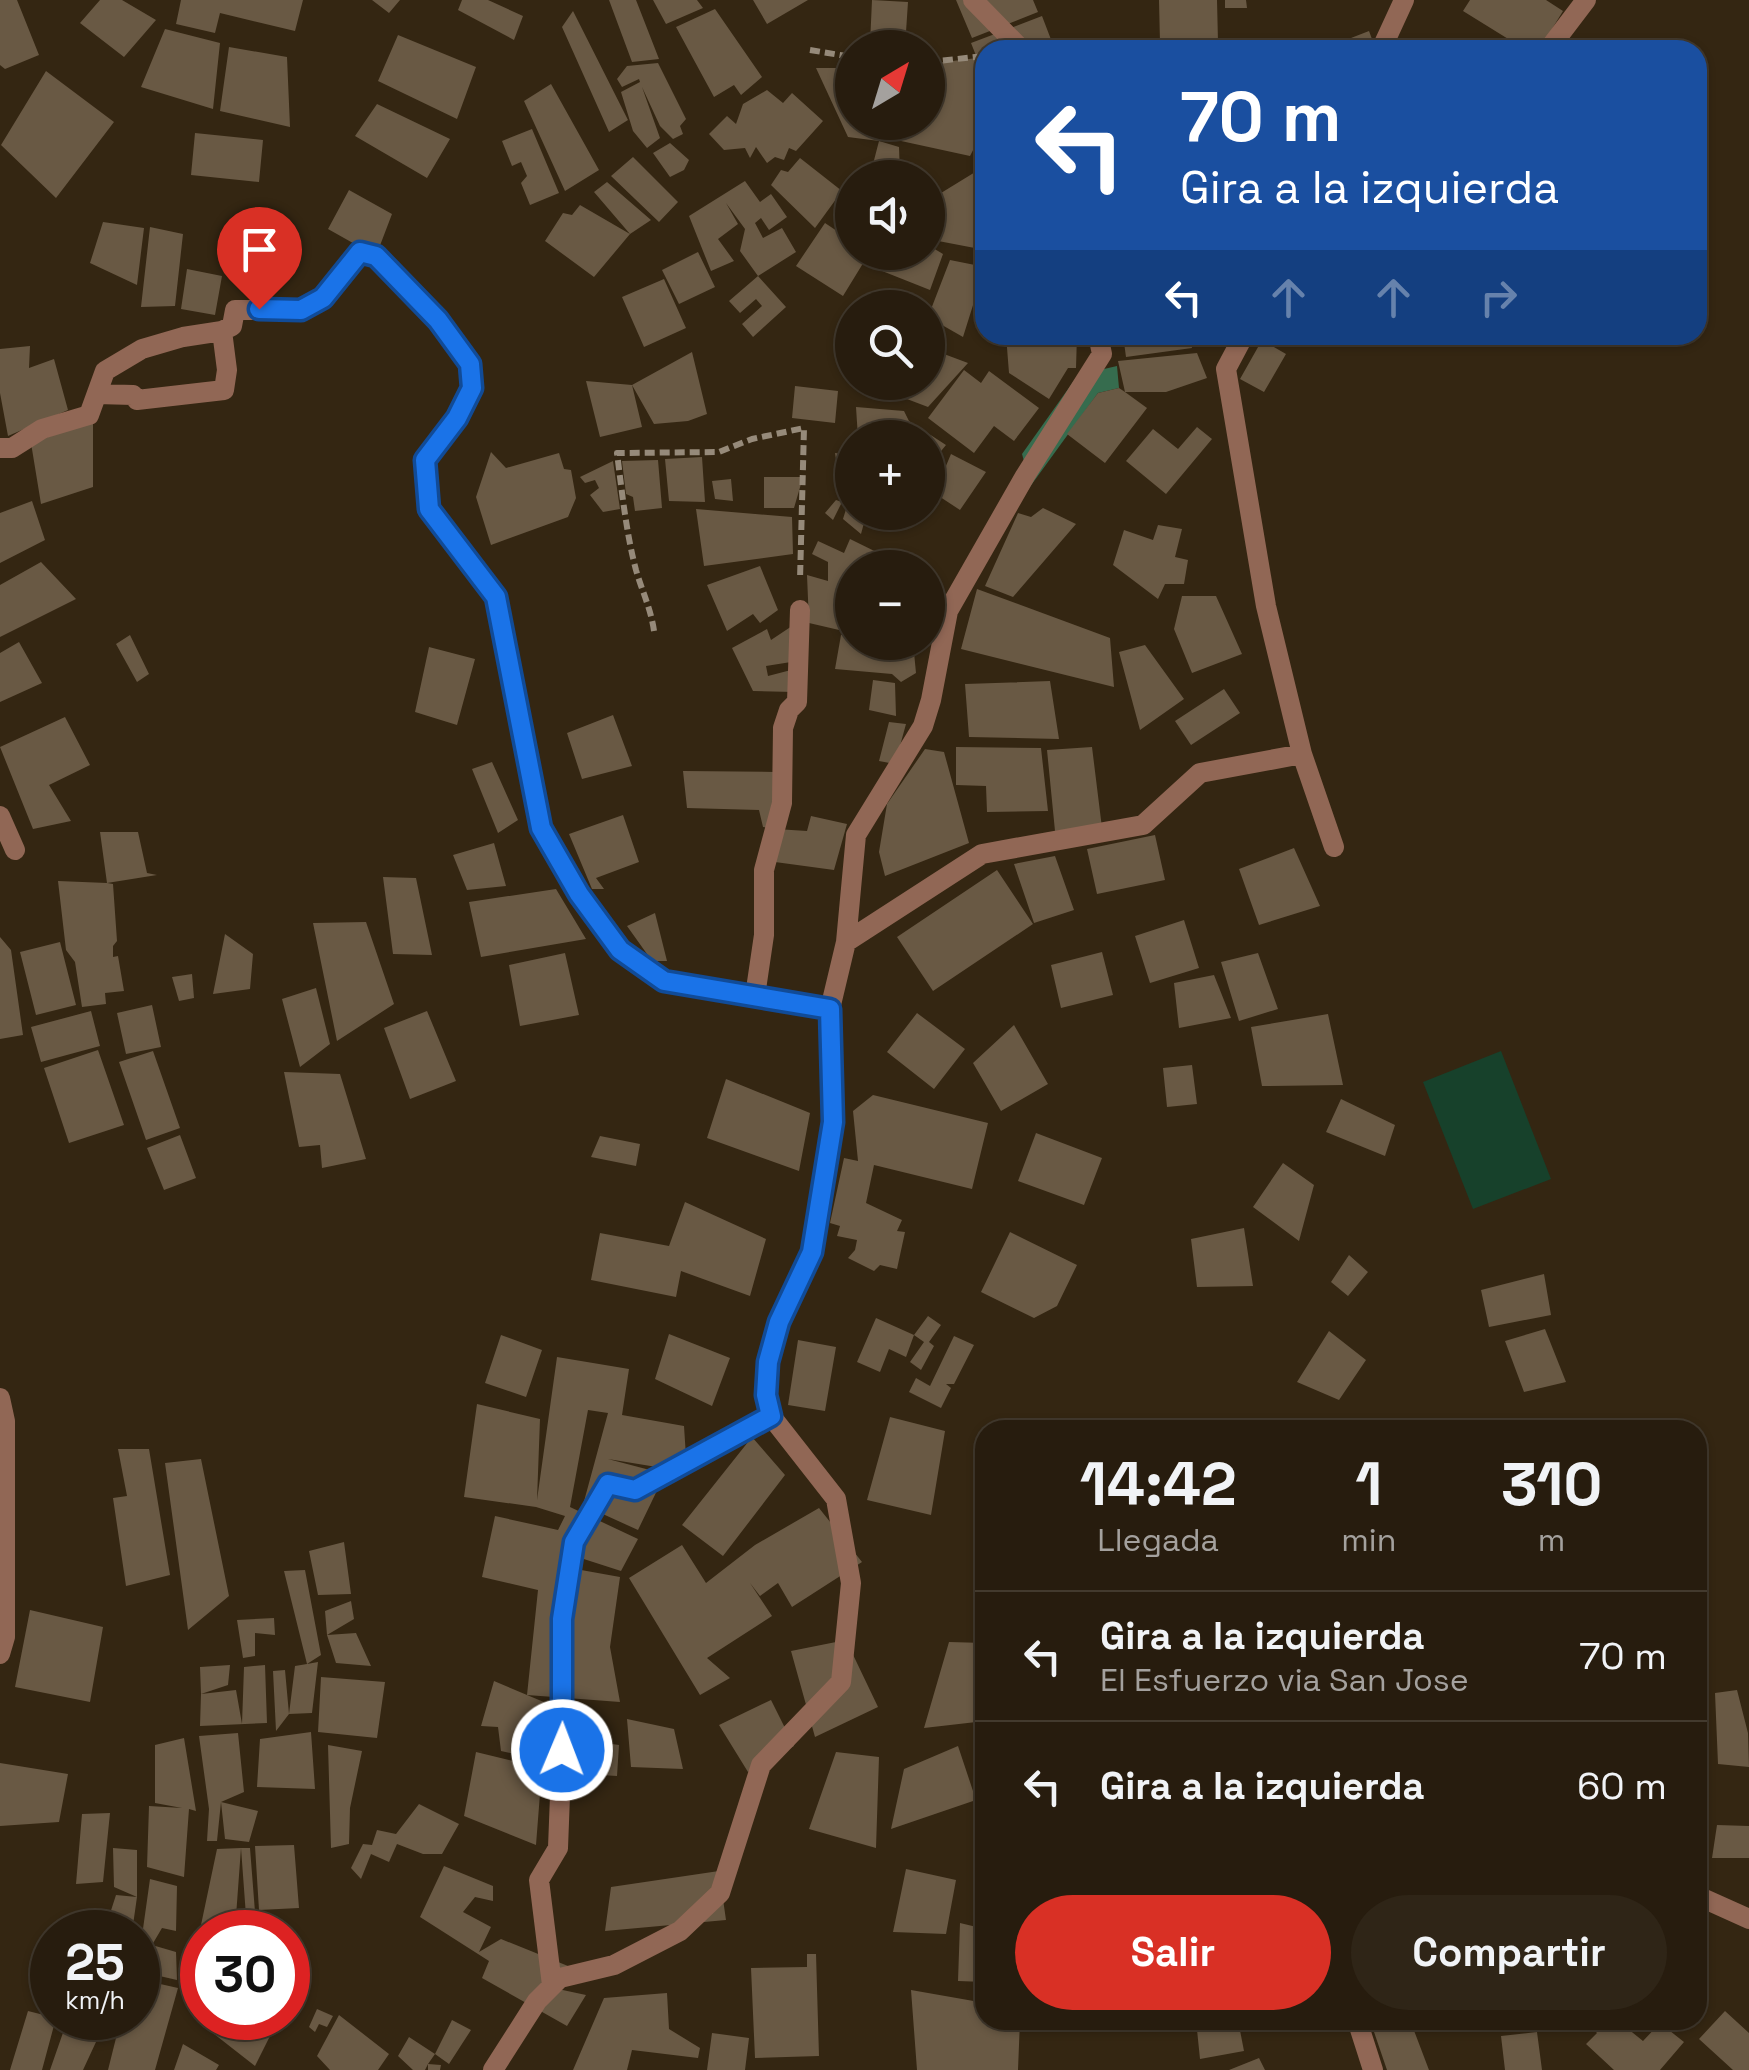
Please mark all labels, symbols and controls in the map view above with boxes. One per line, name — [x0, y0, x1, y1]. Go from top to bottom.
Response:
north arrow — [835, 30, 945, 140]
map controls — [835, 30, 945, 660]
text: 70 m — [1180, 72, 1341, 161]
icon: left — [1015, 80, 1145, 210]
text: Gira a la izquierda — [1180, 159, 1559, 216]
button: sound — [835, 160, 945, 270]
pin — [217, 207, 302, 310]
icon: arrive — [232, 222, 287, 277]
icon: left — [1156, 270, 1211, 325]
icon: ahead — [1261, 270, 1316, 325]
icon: ahead — [1366, 270, 1421, 325]
icon: right — [1471, 270, 1526, 325]
button: search — [835, 290, 945, 400]
button: + — [835, 420, 945, 530]
button: − — [835, 550, 945, 660]
text: 14:42 — [1080, 1446, 1237, 1523]
text: 1 — [1355, 1446, 1382, 1523]
text: 310 — [1501, 1446, 1602, 1523]
text: Llegada — [1097, 1520, 1219, 1560]
text: min — [1341, 1520, 1396, 1560]
text: m — [1538, 1520, 1565, 1560]
text: Gira a la izquierda — [1100, 1612, 1425, 1660]
icon: left — [1015, 1629, 1070, 1684]
text: 70 m — [1579, 1632, 1667, 1680]
text: El Esfuerzo via San Jose — [1100, 1660, 1469, 1700]
position arrow — [510, 1698, 614, 1802]
icon: left — [1015, 1759, 1070, 1814]
text: Gira a la izquierda — [1100, 1762, 1425, 1810]
text: 60 m — [1577, 1762, 1667, 1810]
button: Salir — [1015, 1895, 1331, 2010]
button: Compartir — [1351, 1895, 1667, 2010]
speed limit sign: 30 — [180, 1910, 310, 2040]
text: 25 — [65, 1931, 125, 1995]
text: km/h — [65, 1984, 125, 2016]

